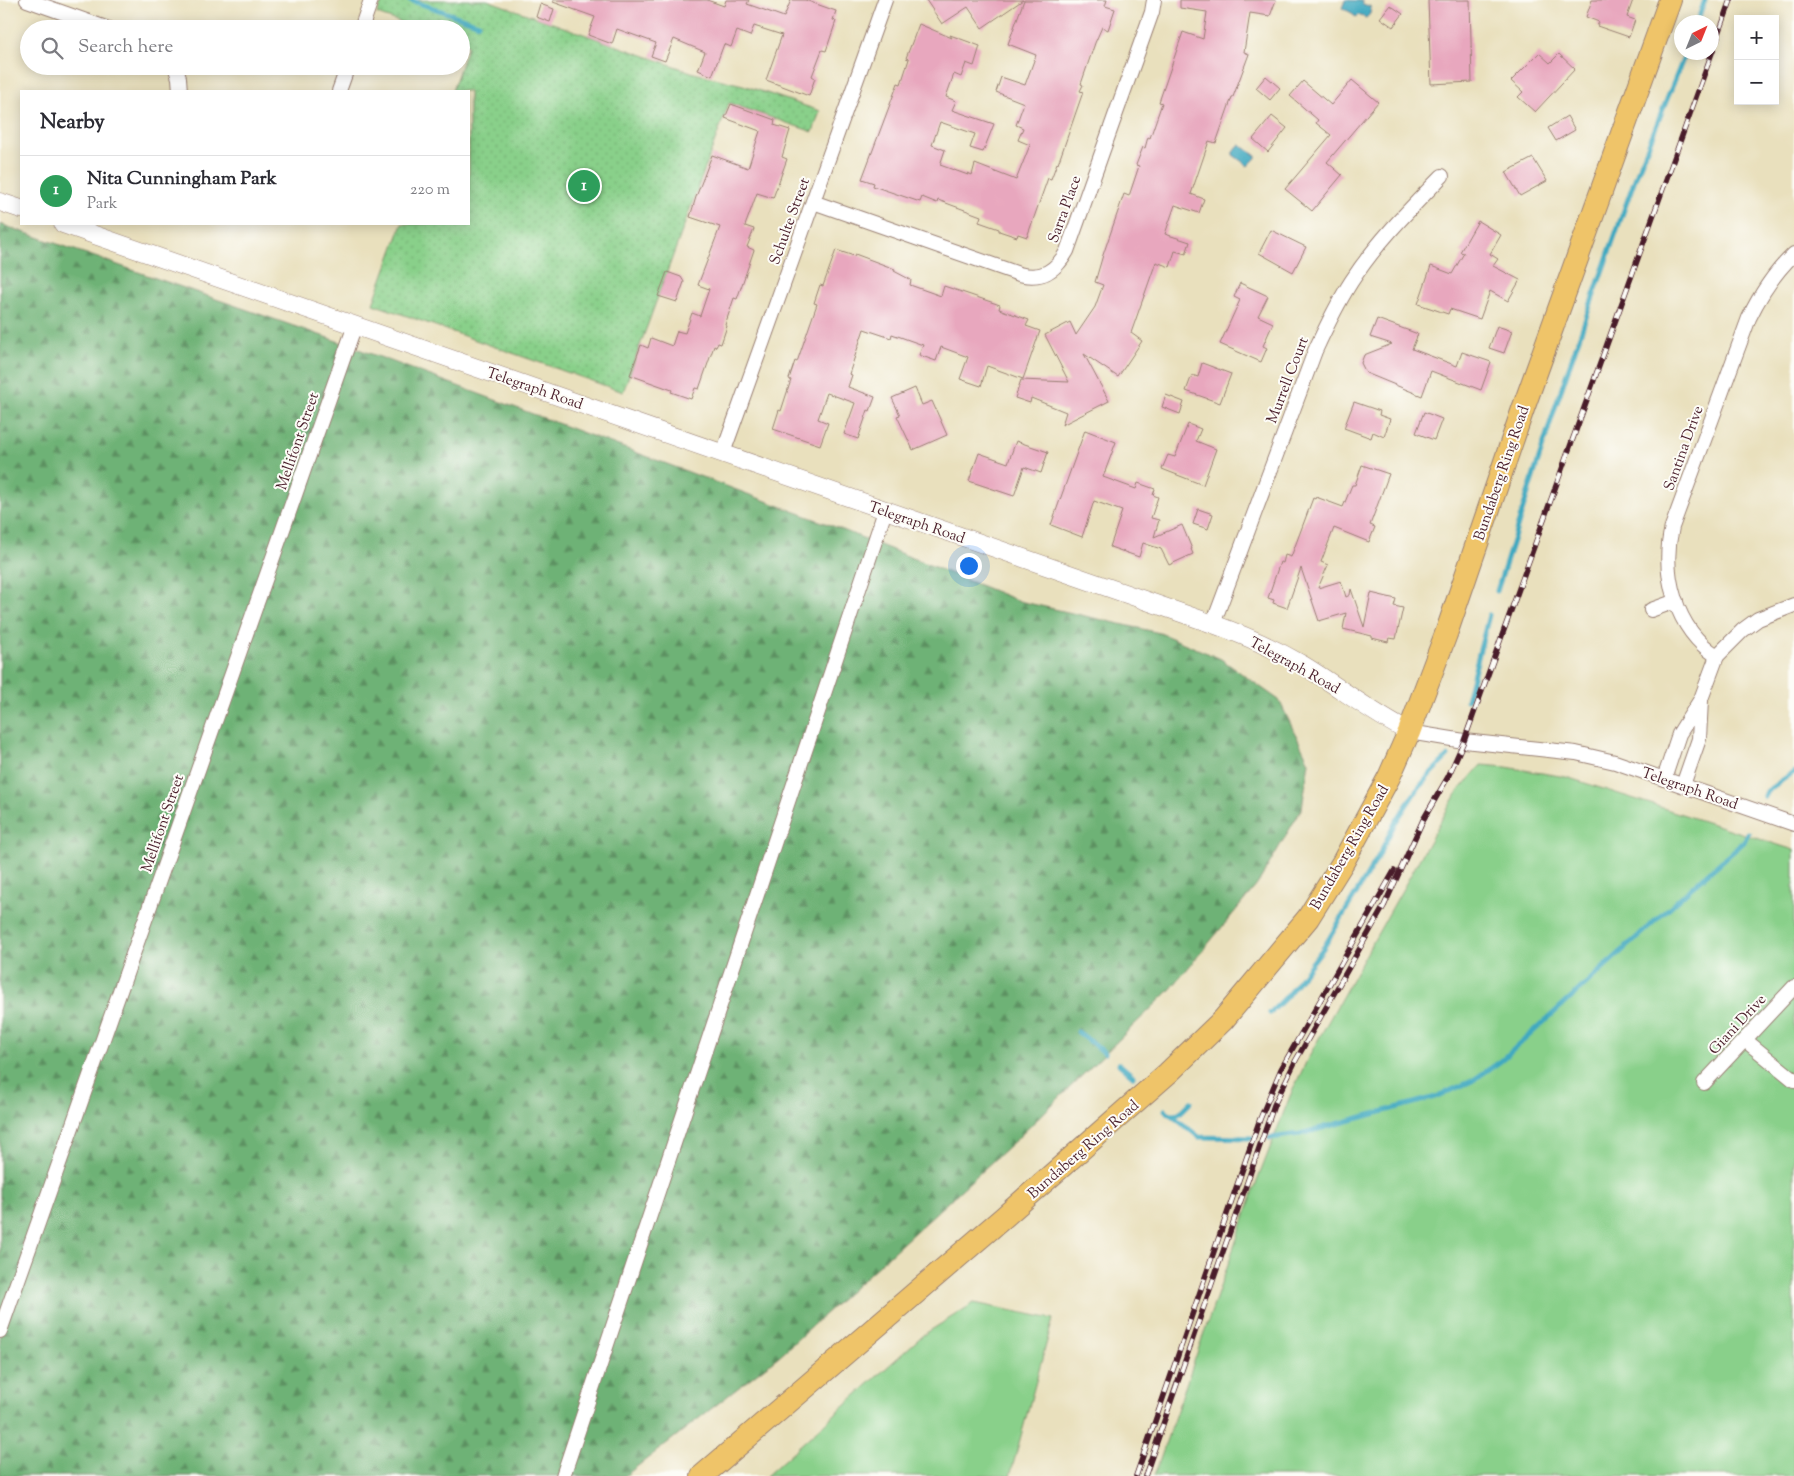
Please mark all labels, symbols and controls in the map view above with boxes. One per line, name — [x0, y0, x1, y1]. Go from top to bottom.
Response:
north arrow — [1674, 15, 1719, 60]
map controls — [1734, 15, 1779, 105]
button: + — [1734, 15, 1779, 60]
search box — [20, 20, 470, 75]
icon: search — [38, 34, 66, 62]
text: Search here — [78, 34, 173, 61]
button: − — [1734, 60, 1779, 105]
text: Nearby — [40, 108, 105, 138]
text: Nita Cunningham Park — [87, 166, 277, 193]
pin: 1 — [568, 167, 600, 205]
street label: Sarra Place — [1044, 173, 1087, 246]
street label: Schulte Street — [765, 175, 816, 268]
text: 1 — [53, 179, 59, 202]
text: 220 m — [410, 179, 450, 202]
text: Park — [87, 193, 118, 216]
street label: Murrell Court — [1262, 334, 1315, 427]
street label: Telegraph Road — [483, 363, 586, 416]
street label: Mellifont Street — [272, 390, 325, 493]
street label: Bundaberg Ring Road — [1469, 403, 1536, 544]
street label: Santina Drive — [1659, 403, 1710, 494]
street label: Telegraph Road — [865, 497, 968, 550]
your location — [956, 553, 982, 579]
street label: Telegraph Road — [1245, 633, 1344, 700]
street label: Telegraph Road — [1638, 763, 1741, 816]
street label: Mellifont Street — [137, 772, 190, 875]
street label: Bundaberg Ring Road — [1306, 781, 1395, 914]
street label: Giani Drive — [1705, 990, 1772, 1060]
street label: Bundaberg Ring Road — [1024, 1095, 1145, 1204]

